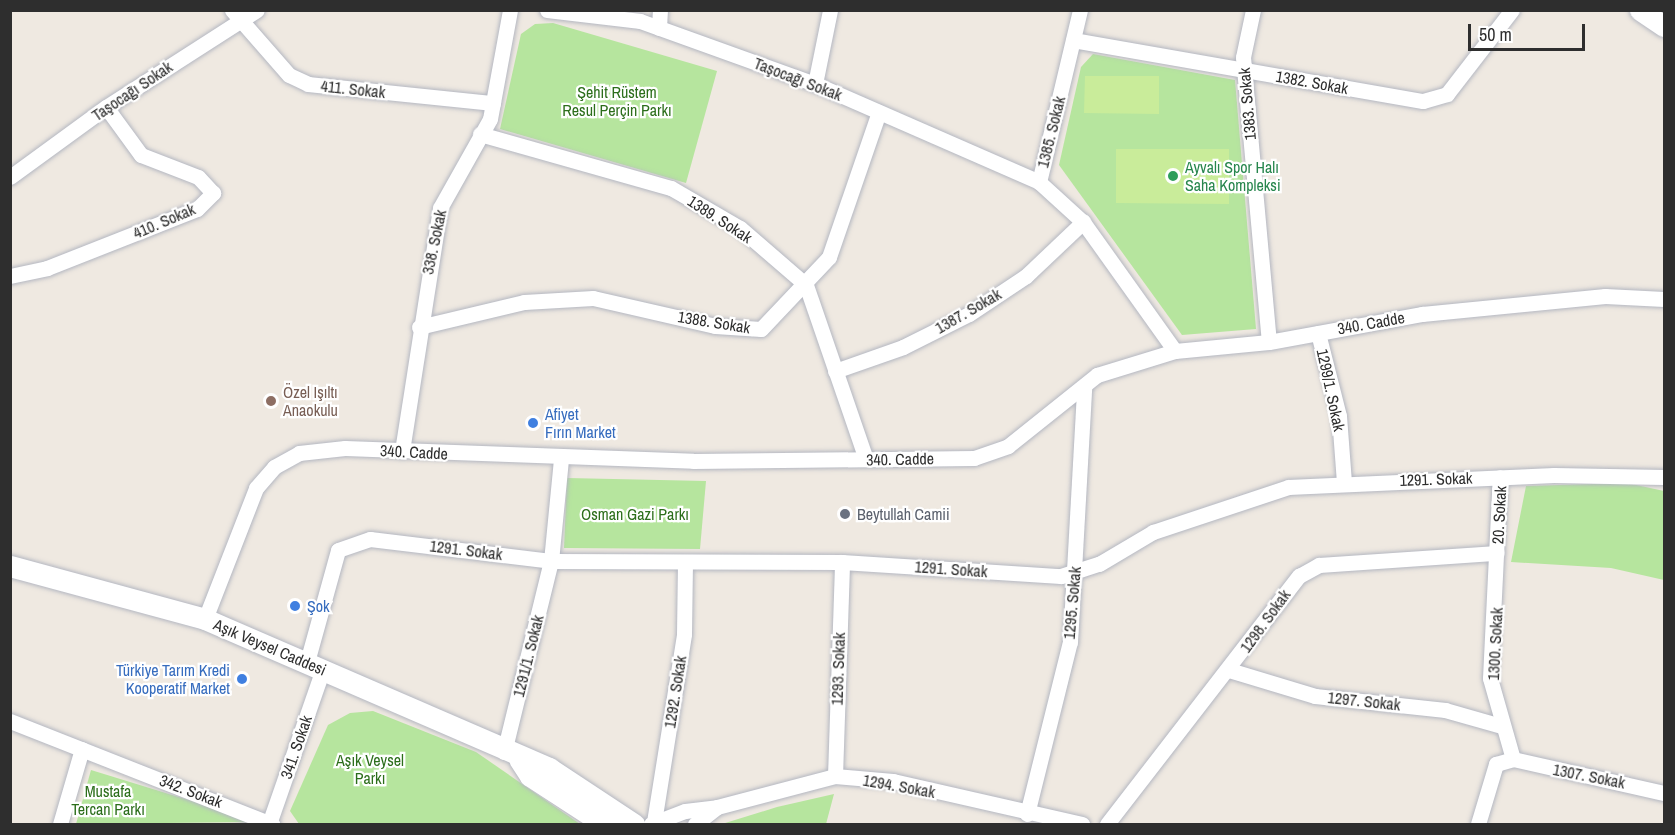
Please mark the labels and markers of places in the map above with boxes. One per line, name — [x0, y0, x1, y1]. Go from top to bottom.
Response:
place label: Ayvalı Spor Halı Saha Kompleksi — [1185, 157, 1281, 195]
marker: Ayvalı Spor Halı Saha Kompleksi — [1166, 169, 1180, 183]
place label: Özel Işıltı Anaokulu — [283, 382, 338, 420]
marker: Özel Işıltı Anaokulu — [264, 394, 278, 408]
place label: Afiyet Fırın Market — [545, 404, 616, 442]
marker: Afiyet Fırın Market — [526, 416, 540, 430]
place label: Beytullah Camii — [857, 504, 950, 524]
marker: Beytullah Camii — [838, 507, 852, 521]
place label: Şok — [307, 596, 330, 616]
marker: Şok — [288, 599, 302, 613]
place label: Türkiye Tarım Kredi Kooperatif Market — [116, 660, 230, 698]
marker: Türkiye Tarım Kredi Kooperatif Market — [235, 672, 249, 686]

